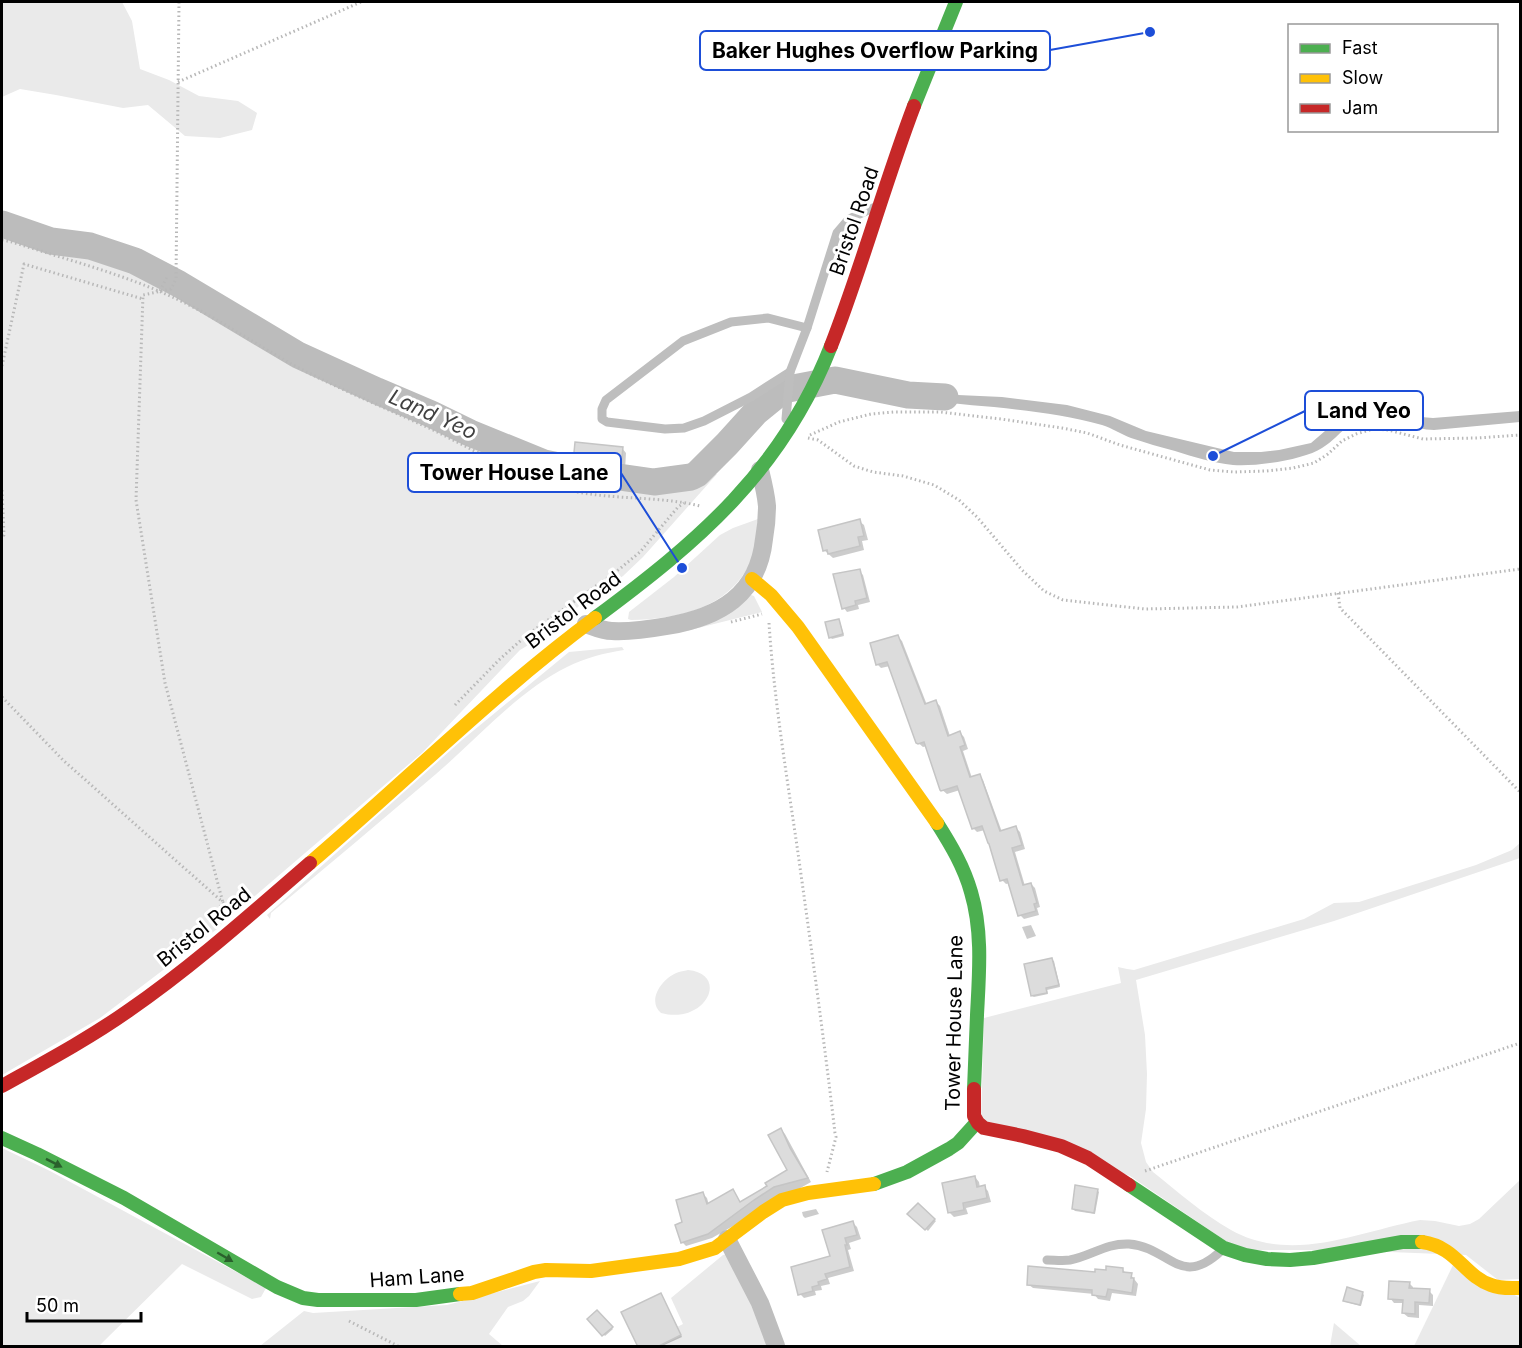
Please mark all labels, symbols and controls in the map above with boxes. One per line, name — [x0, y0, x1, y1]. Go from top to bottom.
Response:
legend — [1288, 24, 1498, 132]
callout: Baker Hughes Overflow Parking — [700, 31, 1050, 70]
text: Fast — [1342, 37, 1378, 58]
text: Baker Hughes Overflow Parking — [712, 38, 1038, 63]
text: Slow — [1342, 67, 1383, 88]
text: Jam — [1342, 97, 1378, 118]
street label: Bristol Road — [824, 163, 884, 279]
water label: Land Yeo — [385, 384, 481, 444]
callout: Land Yeo — [1305, 391, 1423, 430]
text: Land Yeo — [1317, 398, 1411, 423]
callout: Tower House Lane — [408, 453, 621, 492]
text: Tower House Lane — [419, 460, 609, 485]
street label: Bristol Road — [520, 566, 626, 654]
street label: Bristol Road — [152, 882, 256, 972]
street label: Tower House Lane — [940, 935, 968, 1111]
one-way arrow — [46, 1158, 63, 1168]
one-way arrow — [217, 1252, 234, 1262]
street label: Ham Lane — [369, 1262, 465, 1292]
scale bar — [27, 1285, 141, 1323]
text: 50 m — [36, 1295, 79, 1316]

